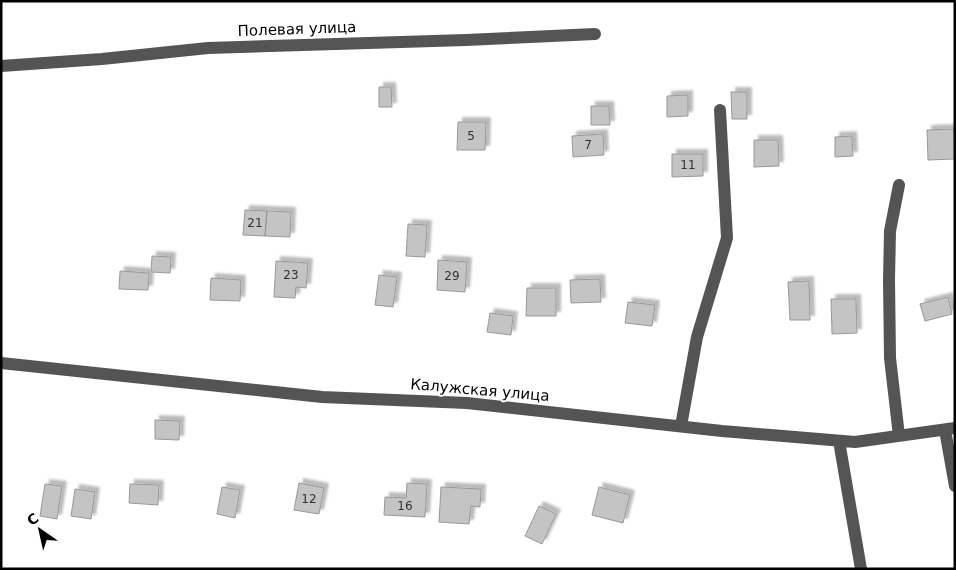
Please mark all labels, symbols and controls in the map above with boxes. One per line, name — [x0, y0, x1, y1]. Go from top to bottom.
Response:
street label: Полевая улица — [237, 18, 357, 40]
house number: 5 — [467, 129, 475, 143]
house number: 7 — [584, 138, 592, 152]
house number: 11 — [680, 158, 696, 172]
house number: 21 — [247, 216, 263, 230]
house number: 23 — [283, 268, 299, 282]
house number: 29 — [444, 269, 460, 283]
street label: Калужская улица — [410, 375, 550, 405]
house number: 12 — [301, 492, 317, 506]
house number: 16 — [397, 499, 413, 513]
north arrow — [15, 505, 65, 555]
text: С — [24, 510, 41, 529]

